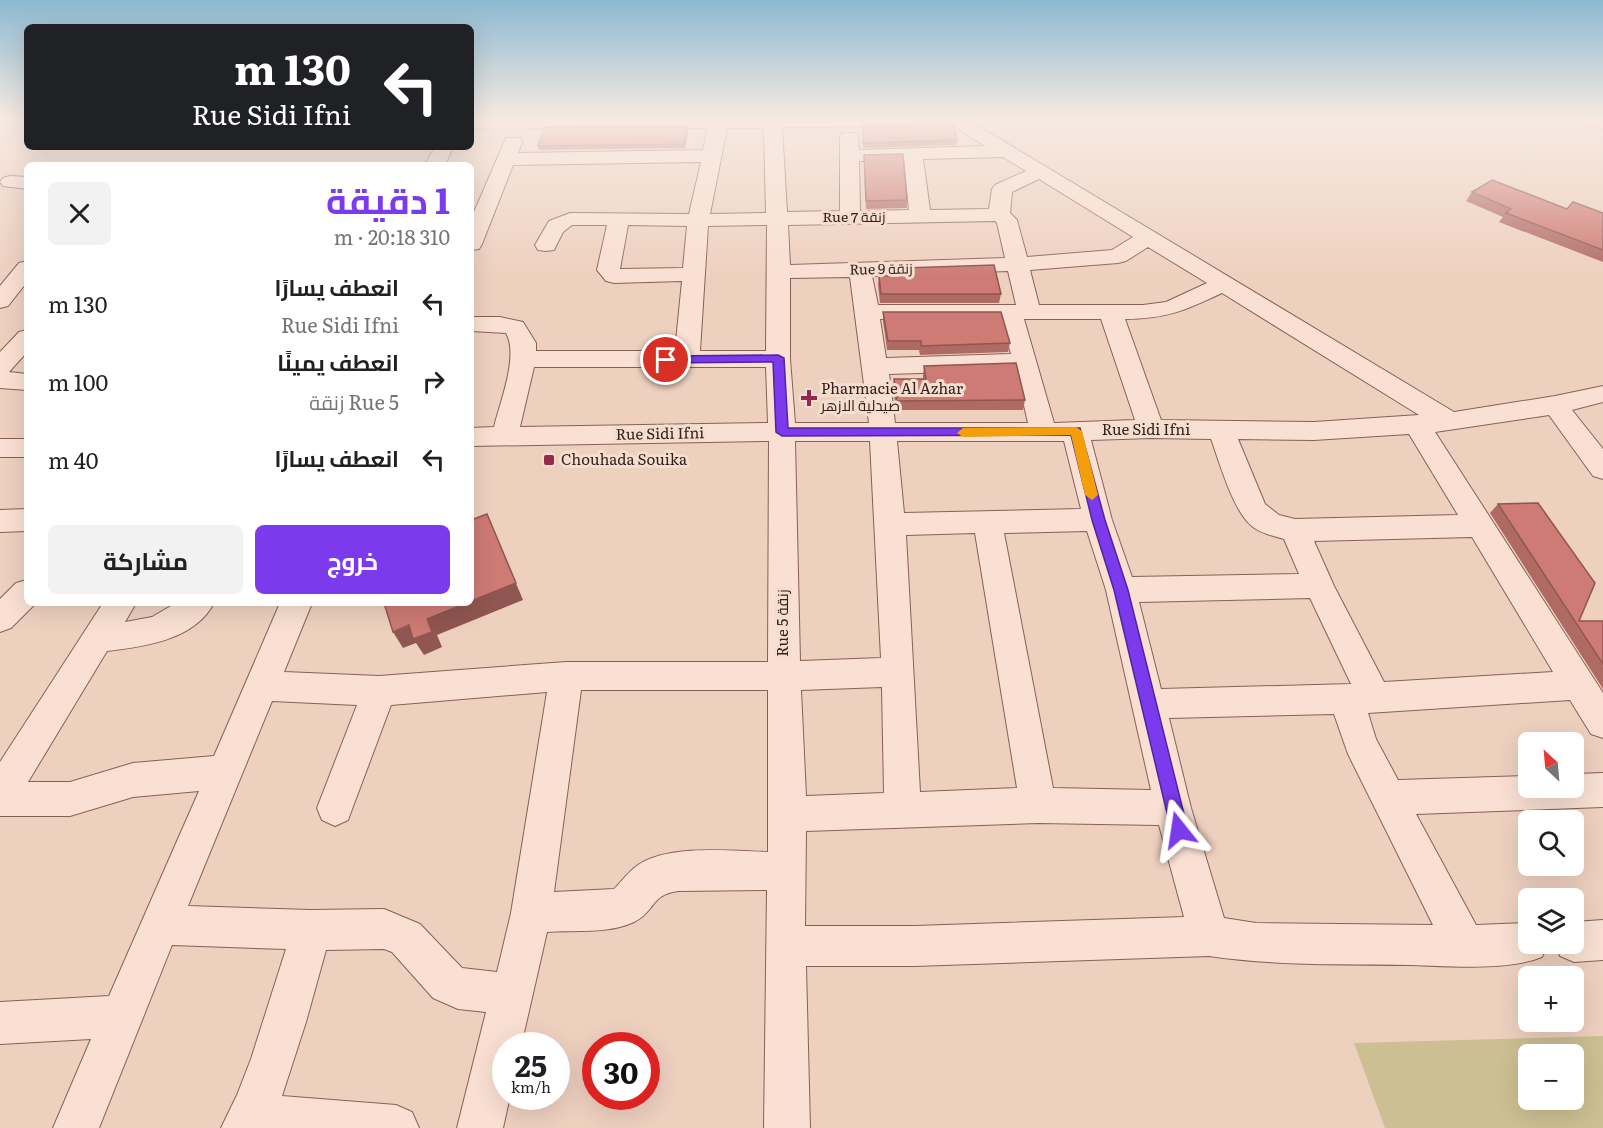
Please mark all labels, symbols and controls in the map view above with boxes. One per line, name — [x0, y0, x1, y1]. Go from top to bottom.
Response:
text: 130 m — [234, 36, 351, 98]
icon: left — [372, 48, 450, 126]
text: Rue Sidi Ifni — [192, 93, 351, 133]
text: 1 دقيقة — [326, 172, 450, 225]
button: close — [48, 182, 111, 245]
street label: Rue 7 زنقة — [823, 206, 885, 226]
text: 310 m · 20:18 — [334, 221, 450, 251]
street label: Rue 9 زنقة — [849, 257, 913, 279]
text: انعطف يسارًا — [275, 270, 399, 303]
text: 130 m — [48, 287, 107, 320]
icon: left — [417, 287, 450, 320]
text: Rue Sidi Ifni — [281, 309, 399, 339]
pin — [640, 334, 691, 385]
icon: arrive — [649, 343, 682, 376]
text: انعطف يمينًا — [277, 345, 399, 378]
text: 100 m — [48, 365, 108, 398]
icon: right — [417, 365, 450, 398]
place label: Pharmacie Al Azhar صيدلية الازهر — [820, 376, 963, 416]
text: Rue 5 زنقة — [309, 386, 399, 416]
marker: Pharmacie Al Azhar صيدلية الازهر — [802, 391, 816, 405]
street label: Rue Sidi Ifni — [1102, 417, 1190, 440]
street label: Rue Sidi Ifni — [616, 420, 704, 445]
text: انعطف يسارًا — [275, 441, 399, 474]
text: 40 m — [48, 443, 99, 476]
icon: left — [417, 443, 450, 476]
place label: Chouhada Souika — [561, 447, 688, 470]
marker: Chouhada Souika — [542, 453, 556, 467]
button: مشاركة — [48, 525, 243, 594]
button: خروج — [255, 525, 450, 594]
street label: Rue 5 زنقة — [770, 589, 793, 657]
north arrow — [1518, 732, 1584, 798]
map controls — [1518, 732, 1584, 1110]
position arrow — [1147, 798, 1211, 862]
button: search — [1518, 810, 1584, 876]
button: layers — [1518, 888, 1584, 954]
button: + — [1518, 966, 1584, 1032]
speed limit sign: 30 — [582, 1032, 660, 1110]
text: 25 — [515, 1042, 547, 1086]
button: − — [1518, 1044, 1584, 1110]
text: km/h — [511, 1075, 551, 1098]

